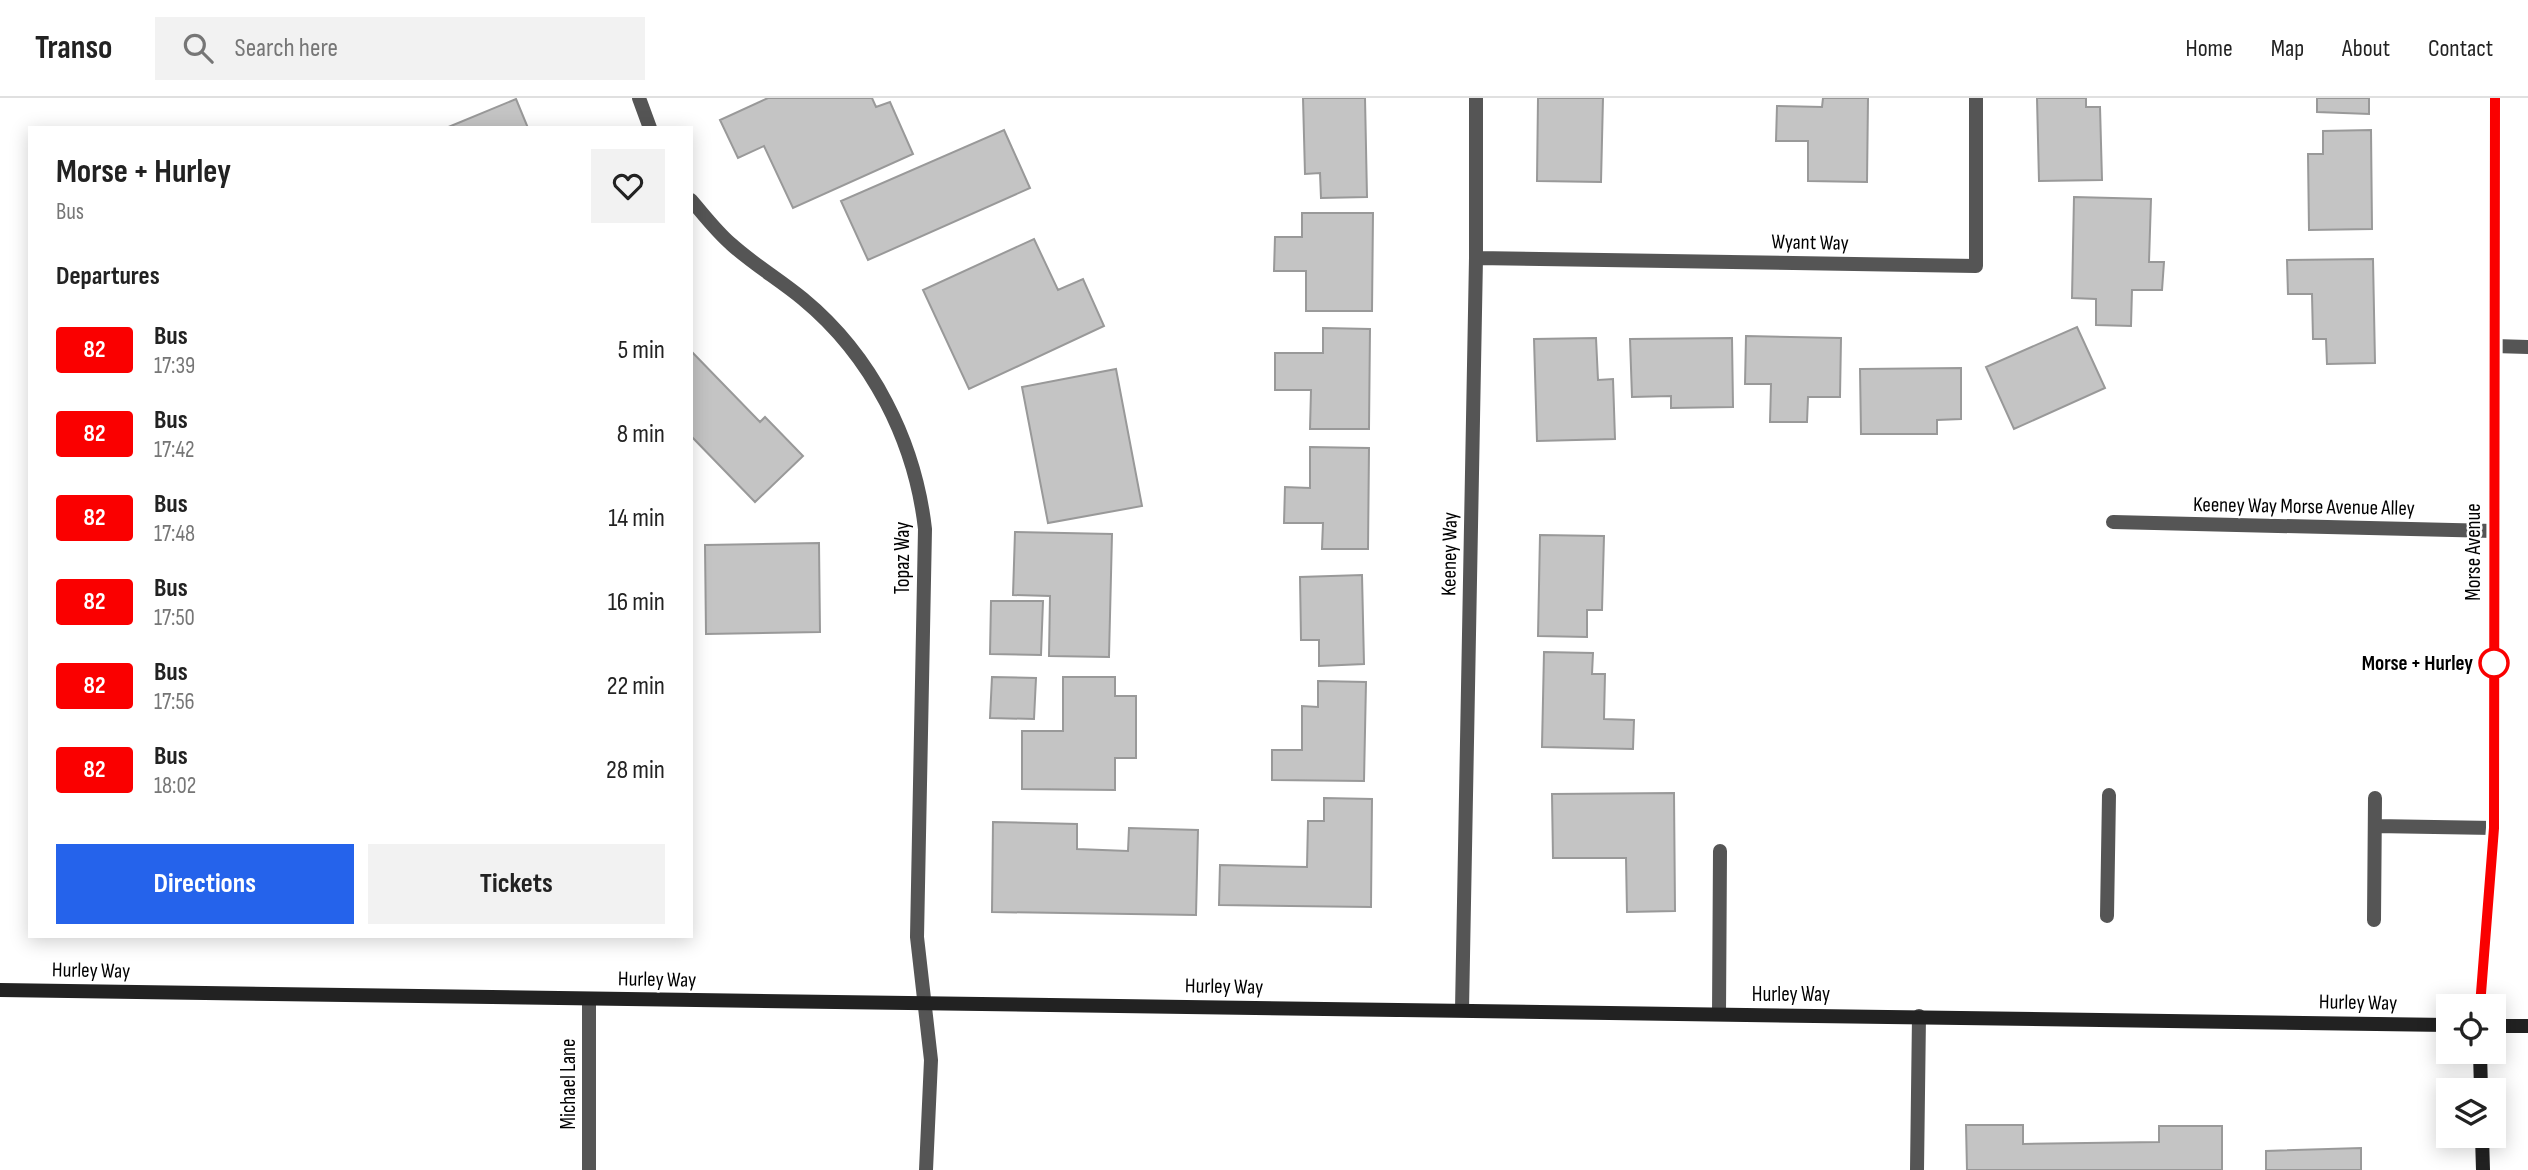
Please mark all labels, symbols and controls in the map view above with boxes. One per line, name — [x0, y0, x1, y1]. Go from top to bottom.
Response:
search box — [155, 17, 645, 80]
text: Transo — [35, 28, 113, 68]
icon: search — [179, 29, 217, 67]
text: Search here — [235, 33, 338, 64]
text: Home — [2185, 34, 2233, 63]
text: Map — [2271, 34, 2304, 63]
text: About — [2342, 34, 2390, 63]
text: Contact — [2428, 34, 2493, 63]
button: heart — [591, 149, 665, 223]
text: Morse + Hurley — [56, 152, 231, 192]
text: Bus — [56, 198, 84, 226]
street label: Wyant Way — [1771, 229, 1849, 256]
text: Departures — [56, 261, 160, 292]
text: Bus — [154, 321, 188, 352]
text: 82 — [83, 335, 106, 364]
text: 5 min — [618, 335, 665, 366]
text: 17:39 — [154, 352, 195, 380]
text: Bus — [154, 405, 188, 436]
text: 82 — [83, 419, 106, 448]
text: 8 min — [617, 419, 665, 450]
text: 17:42 — [154, 436, 195, 464]
text: Bus — [154, 489, 188, 520]
street label: Keeney Way Morse Avenue Alley — [2193, 492, 2415, 521]
text: 82 — [83, 503, 106, 532]
text: 14 min — [608, 503, 665, 534]
street label: Morse Avenue — [2461, 503, 2486, 601]
street label: Keeney Way — [1436, 512, 1463, 596]
text: 17:48 — [154, 520, 195, 548]
street label: Topaz Way — [890, 522, 915, 594]
text: Bus — [154, 573, 188, 604]
text: 82 — [83, 587, 106, 616]
text: 16 min — [608, 587, 665, 618]
text: 17:50 — [154, 604, 195, 632]
marker: Morse + Hurley — [2479, 648, 2509, 678]
place label: Morse + Hurley — [2362, 651, 2473, 676]
text: Bus — [154, 657, 188, 688]
text: 82 — [83, 671, 106, 700]
text: 22 min — [607, 671, 665, 702]
text: 17:56 — [154, 688, 195, 716]
text: Bus — [154, 741, 188, 772]
text: 82 — [83, 755, 106, 784]
text: 28 min — [606, 755, 665, 786]
text: 18:02 — [154, 772, 196, 800]
button: Directions — [56, 844, 354, 924]
button: Tickets — [368, 844, 665, 924]
street label: Hurley Way — [52, 957, 130, 984]
street label: Hurley Way — [618, 966, 696, 993]
street label: Hurley Way — [1185, 973, 1263, 1000]
street label: Hurley Way — [1752, 982, 1830, 1007]
street label: Hurley Way — [2319, 989, 2397, 1016]
map controls — [2436, 994, 2506, 1148]
button: locate — [2436, 994, 2506, 1064]
street label: Michael Lane — [556, 1039, 581, 1129]
button: layers — [2436, 1078, 2506, 1148]

